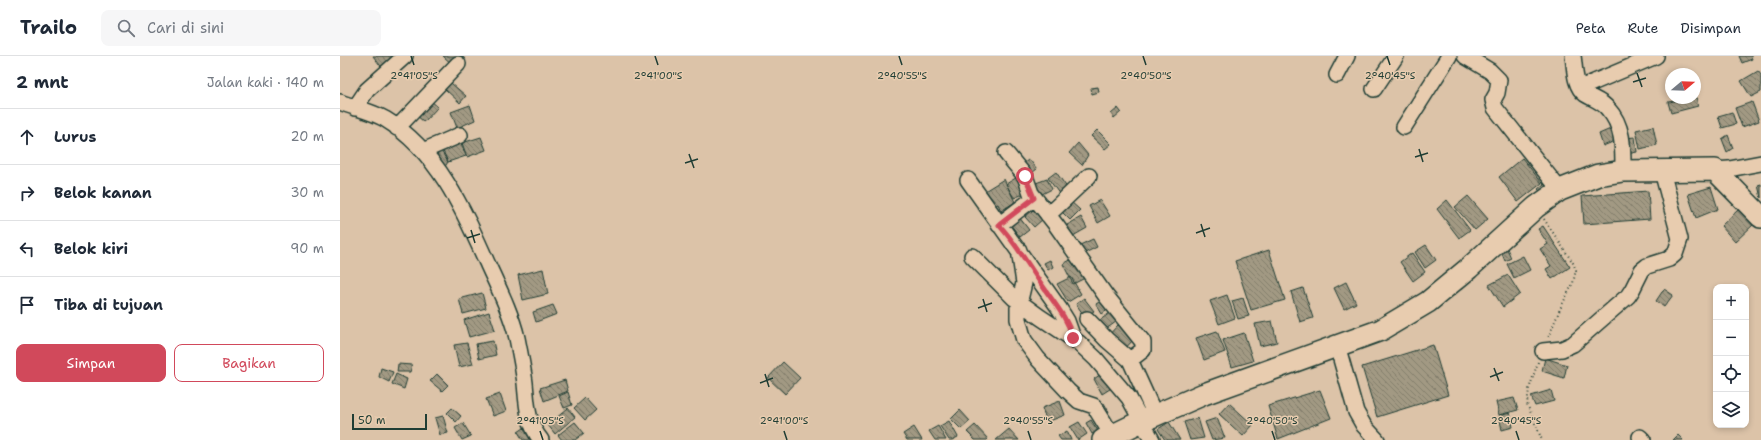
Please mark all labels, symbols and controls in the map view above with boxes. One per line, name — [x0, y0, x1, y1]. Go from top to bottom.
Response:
search box — [101, 10, 381, 46]
text: Trailo — [20, 15, 77, 40]
icon: search — [115, 17, 137, 39]
text: Cari di sini — [147, 18, 224, 38]
text: Peta — [1576, 19, 1605, 37]
text: Rute — [1627, 19, 1658, 37]
text: Disimpan — [1680, 19, 1741, 37]
north arrow — [1665, 68, 1701, 104]
text: 2°41'05"S — [390, 69, 438, 82]
text: 2°41'00"S — [634, 69, 683, 82]
text: 2°40'55"S — [877, 69, 927, 82]
text: 2°40'50"S — [1120, 69, 1172, 82]
text: 2°40'45"S — [1365, 69, 1416, 82]
text: 2 mnt — [16, 71, 69, 93]
text: Jalan kaki · 140 m — [207, 74, 324, 91]
icon: ahead — [16, 126, 38, 148]
text: Lurus — [54, 127, 96, 147]
text: 20 m — [291, 128, 324, 145]
route start — [1016, 167, 1034, 185]
icon: right — [16, 182, 38, 204]
text: Belok kanan — [54, 183, 152, 203]
text: 30 m — [290, 184, 324, 201]
icon: left — [16, 238, 38, 260]
text: Belok kiri — [54, 239, 128, 259]
text: 90 m — [290, 240, 324, 257]
map controls — [1713, 284, 1749, 428]
button: + — [1713, 284, 1749, 320]
icon: arrive — [16, 294, 38, 316]
text: Tiba di tujuan — [54, 295, 163, 315]
button: − — [1713, 320, 1749, 356]
route end — [1064, 329, 1082, 347]
button: Simpan — [16, 344, 166, 382]
button: Bagikan — [174, 344, 324, 382]
button: locate — [1713, 356, 1749, 392]
button: layers — [1713, 392, 1749, 428]
scale bar — [352, 412, 427, 431]
text: 50 m — [358, 413, 386, 428]
text: 2°41'05"S — [516, 414, 564, 427]
text: 2°41'00"S — [760, 414, 809, 427]
text: 2°40'55"S — [1003, 414, 1053, 427]
text: 2°40'50"S — [1246, 414, 1298, 427]
text: 2°40'45"S — [1491, 414, 1542, 427]

